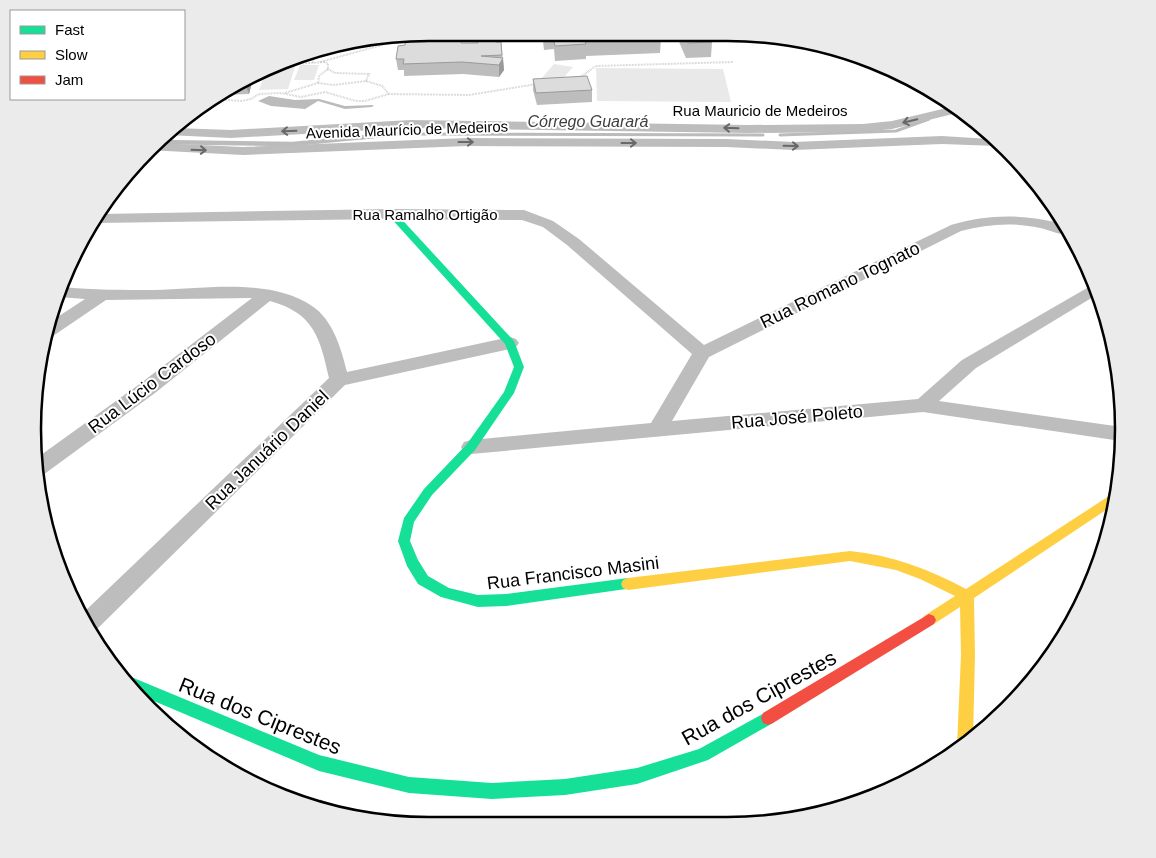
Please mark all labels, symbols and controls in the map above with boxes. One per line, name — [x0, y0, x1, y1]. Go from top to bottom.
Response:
legend — [10, 10, 185, 100]
text: Fast — [55, 21, 85, 38]
text: Slow — [55, 46, 88, 63]
text: Jam — [55, 71, 83, 88]
street label: Rua Mauricio de Medeiros — [672, 102, 848, 119]
water label: Córrego Guarará — [528, 113, 649, 130]
street label: Avenida Maurício de Medeiros — [306, 117, 508, 142]
one-way arrow — [903, 117, 919, 126]
one-way arrow — [723, 124, 739, 133]
one-way arrow — [281, 127, 297, 136]
one-way arrow — [458, 137, 474, 147]
one-way arrow — [620, 138, 636, 148]
one-way arrow — [782, 141, 799, 151]
one-way arrow — [191, 145, 207, 154]
street label: Rua Ramalho Ortigão — [352, 206, 498, 223]
street label: Rua Romano Tognato — [757, 238, 923, 332]
street label: Rua Lúcio Cardoso — [84, 329, 220, 437]
street label: Rua Januário Daniel — [201, 386, 333, 514]
street label: Rua José Poleto — [730, 401, 864, 433]
street label: Rua Francisco Masini — [486, 553, 660, 593]
street label: Rua dos Ciprestes — [678, 646, 840, 749]
street label: Rua dos Ciprestes — [176, 673, 345, 759]

